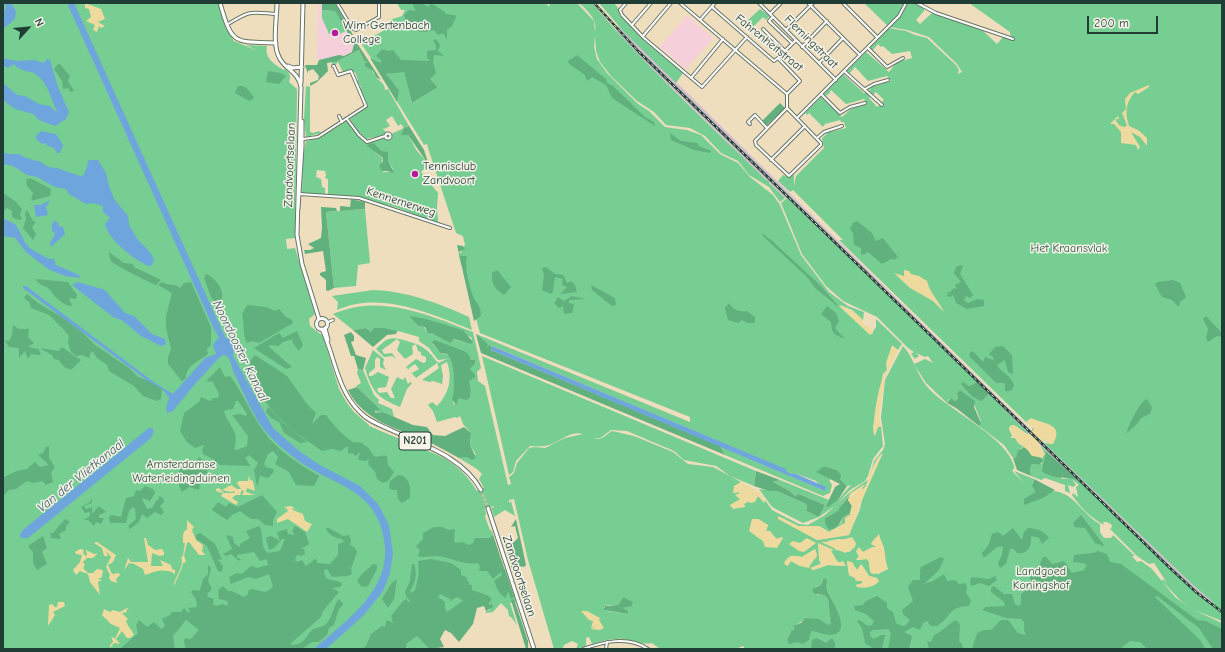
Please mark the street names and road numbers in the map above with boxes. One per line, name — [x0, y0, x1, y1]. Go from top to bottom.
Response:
street label: Fahrenheitstraat — [732, 11, 806, 75]
street label: Flemingstraat — [781, 12, 841, 72]
street label: Zandvoortselaan — [281, 123, 299, 207]
street label: Kennemerweg — [365, 184, 437, 220]
road number: N201 — [399, 432, 431, 450]
street label: Zandvoortselaan — [499, 534, 539, 618]

